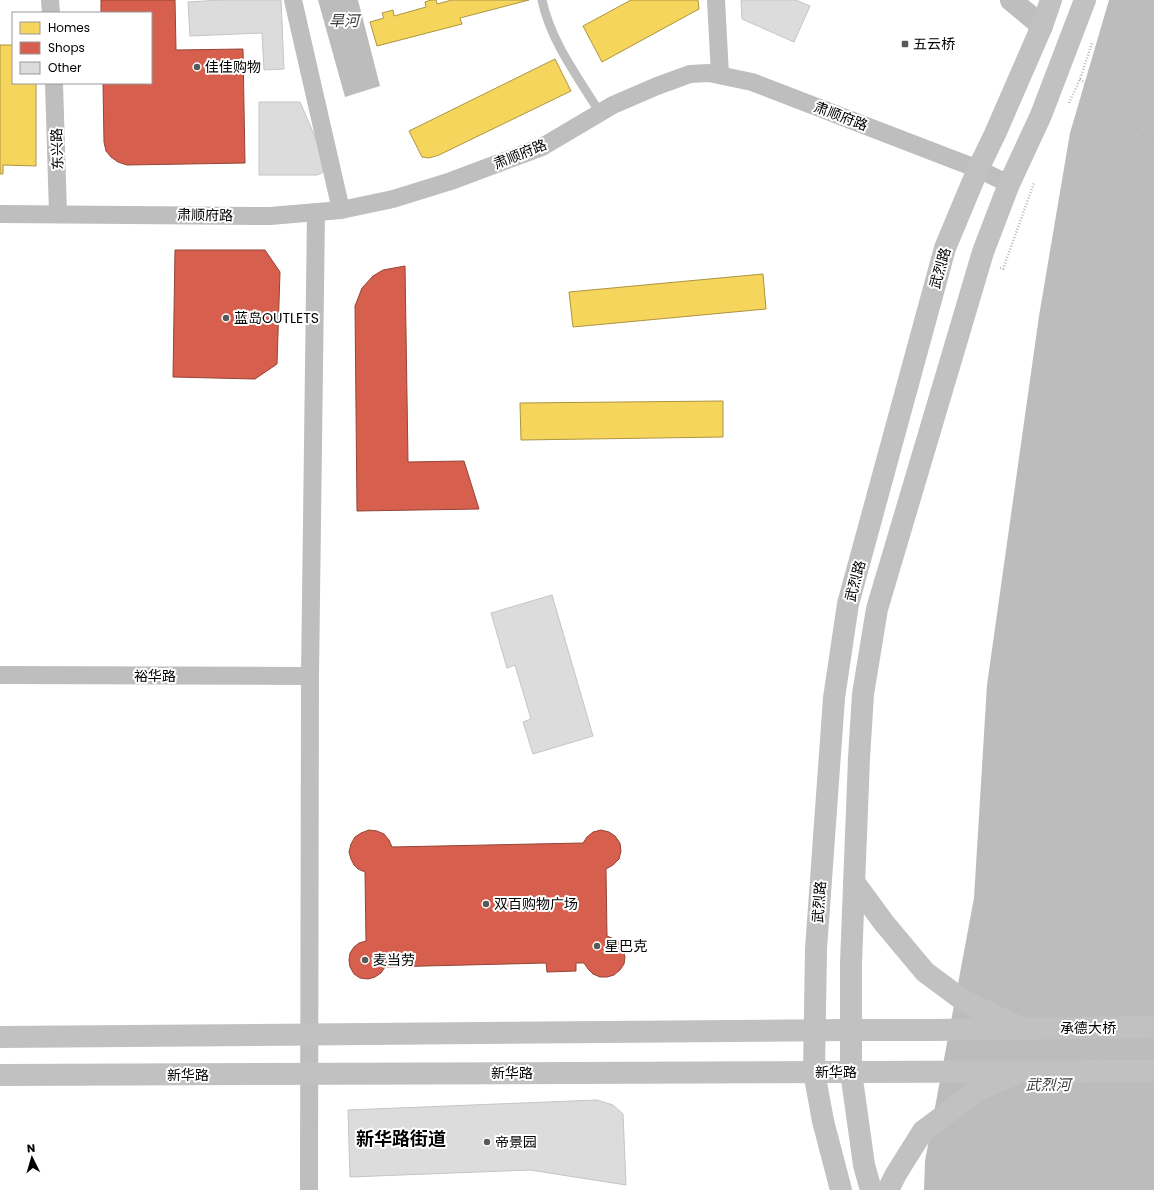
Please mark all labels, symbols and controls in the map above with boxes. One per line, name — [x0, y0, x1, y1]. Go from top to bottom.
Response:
water label: 旱河 — [329, 10, 362, 31]
legend — [12, 12, 152, 84]
text: Homes — [48, 19, 90, 36]
place label: 五云桥 — [913, 34, 955, 54]
text: Shops — [48, 39, 85, 56]
marker: 五云桥 — [900, 39, 910, 49]
place label: 佳佳购物 — [205, 57, 261, 77]
text: Other — [48, 59, 82, 76]
marker: 佳佳购物 — [192, 62, 202, 72]
street label: 肃顺府路 — [811, 97, 871, 135]
street label: 东兴路 — [46, 128, 68, 170]
street label: 肃顺府路 — [490, 134, 550, 174]
street label: 肃顺府路 — [177, 205, 233, 225]
street label: 武烈路 — [925, 245, 955, 291]
place label: 蓝岛OUTLETS — [234, 308, 319, 328]
marker: 蓝岛OUTLETS — [221, 313, 231, 323]
street label: 武烈路 — [840, 558, 870, 604]
street label: 裕华路 — [134, 666, 176, 686]
street label: 武烈路 — [808, 880, 830, 924]
place label: 双百购物广场 — [494, 894, 578, 914]
marker: 双百购物广场 — [481, 899, 491, 909]
place label: 星巴克 — [605, 936, 647, 956]
marker: 星巴克 — [592, 941, 602, 951]
place label: 麦当劳 — [373, 950, 415, 970]
marker: 麦当劳 — [360, 955, 370, 965]
street label: 承德大桥 — [1060, 1018, 1116, 1038]
street label: 新华路 — [815, 1062, 857, 1082]
street label: 新华路 — [491, 1063, 533, 1083]
street label: 新华路 — [167, 1065, 209, 1085]
water label: 武烈河 — [1025, 1074, 1073, 1095]
district label: 新华路街道 — [356, 1126, 446, 1151]
place label: 帝景园 — [495, 1132, 537, 1152]
marker: 帝景园 — [482, 1137, 492, 1147]
north arrow — [12, 1138, 52, 1178]
text: N — [26, 1140, 36, 1156]

